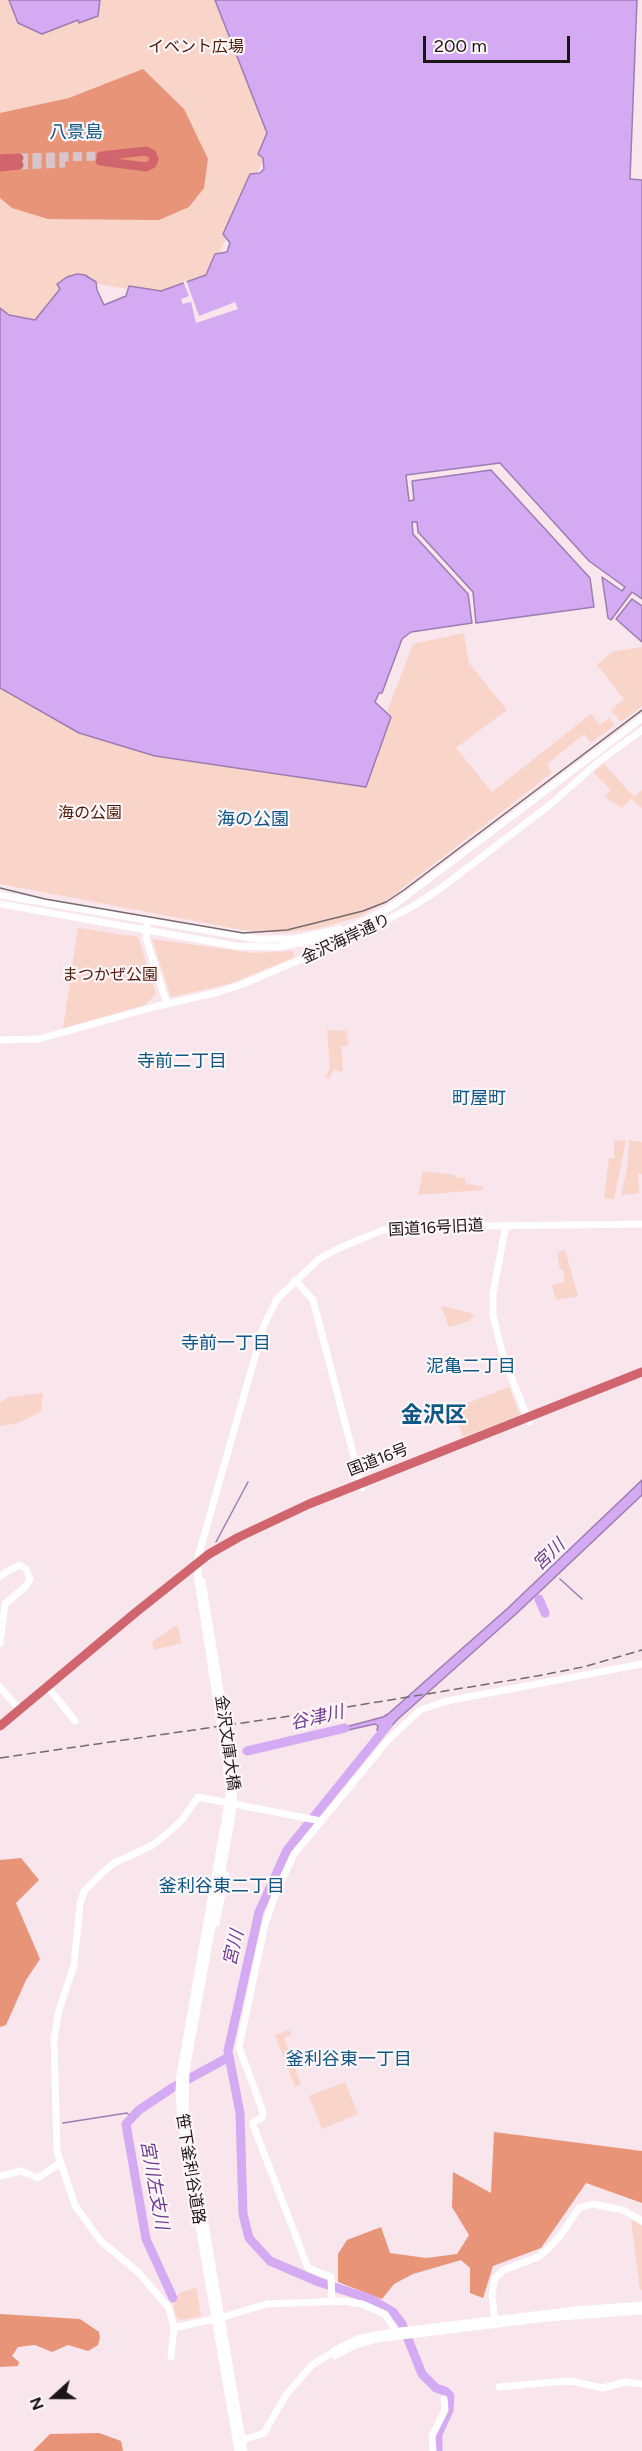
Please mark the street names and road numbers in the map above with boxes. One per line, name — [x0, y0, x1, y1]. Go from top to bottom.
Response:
street label: 金沢海岸通り — [298, 910, 394, 968]
street label: 国道16号旧道 — [388, 1216, 484, 1240]
street label: 国道16号 — [345, 1440, 411, 1480]
street label: 金沢文庫大橋 — [211, 1694, 243, 1792]
street label: 笹下釜利谷道路 — [172, 2112, 208, 2226]

